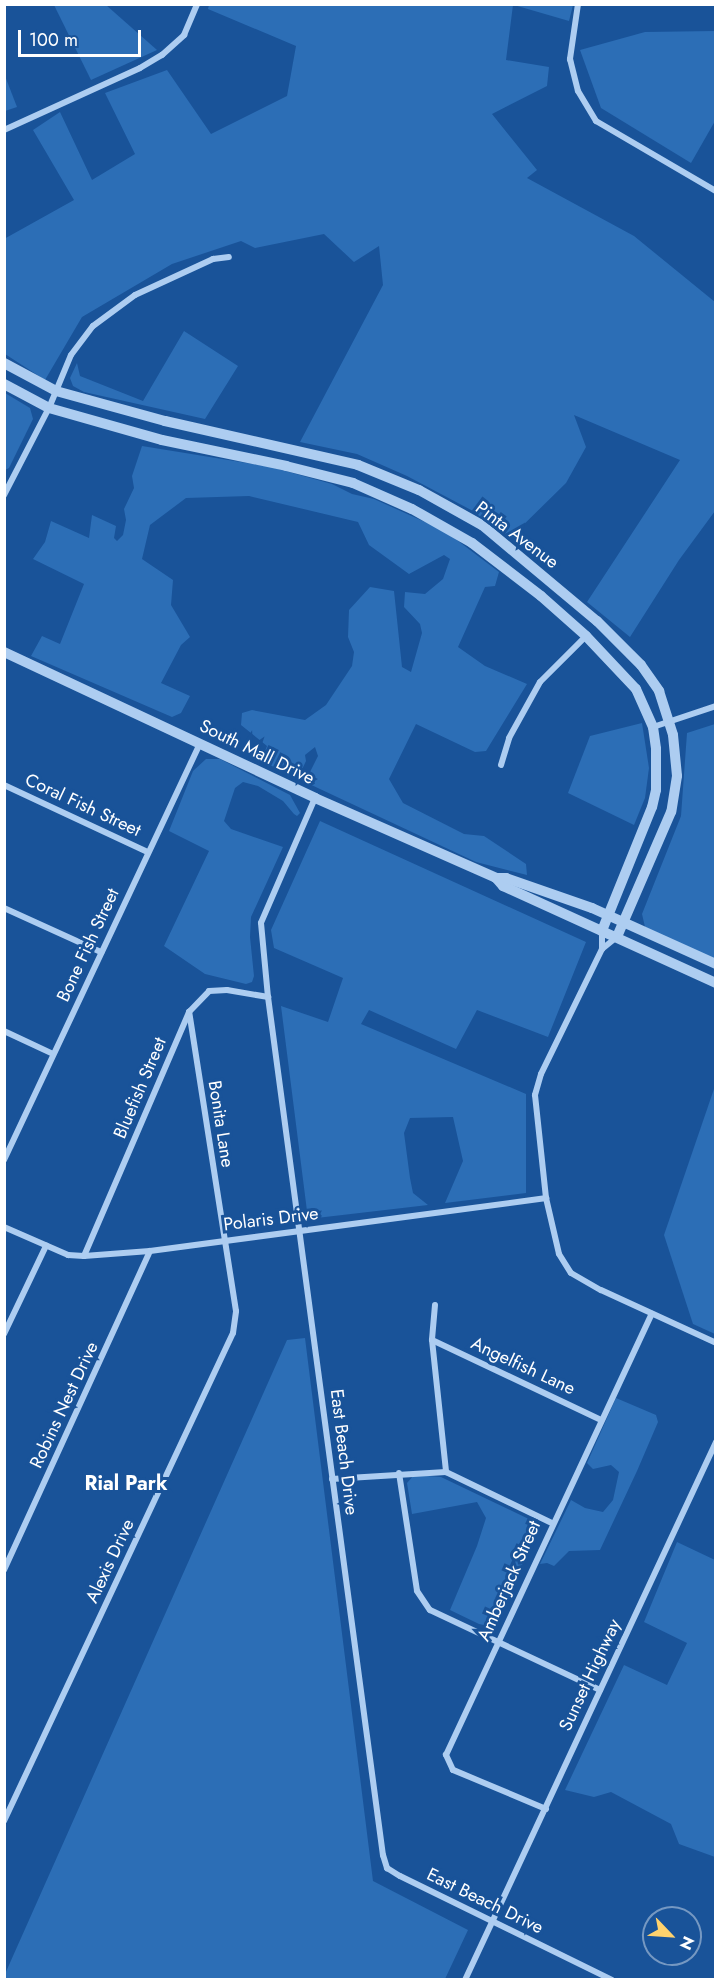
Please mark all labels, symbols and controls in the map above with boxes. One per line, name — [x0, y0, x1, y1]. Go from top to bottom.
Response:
scale bar — [21, 18, 144, 56]
text: 100 m — [29, 27, 78, 53]
street label: Pinta Avenue — [471, 497, 563, 573]
street label: South Mall Drive — [196, 715, 318, 789]
street label: Coral Fish Street — [22, 769, 144, 841]
street label: Bone Fish Street — [52, 885, 124, 1005]
street label: Bluefish Street — [109, 1034, 171, 1142]
street label: Bonita Lane — [203, 1079, 239, 1169]
street label: Polaris Drive — [222, 1202, 320, 1236]
street label: Angelfish Lane — [467, 1332, 579, 1400]
street label: Robins Nest Drive — [25, 1338, 103, 1472]
street label: East Beach Drive — [326, 1388, 362, 1516]
district label: Rial Park — [84, 1471, 168, 1495]
street label: Alexis Drive — [81, 1516, 139, 1606]
street label: Amberjack Street — [473, 1517, 545, 1645]
street label: Sunset Highway — [555, 1616, 625, 1734]
street label: East Beach Drive — [423, 1863, 547, 1939]
north arrow — [642, 1906, 702, 1966]
text: N — [674, 1932, 700, 1954]

